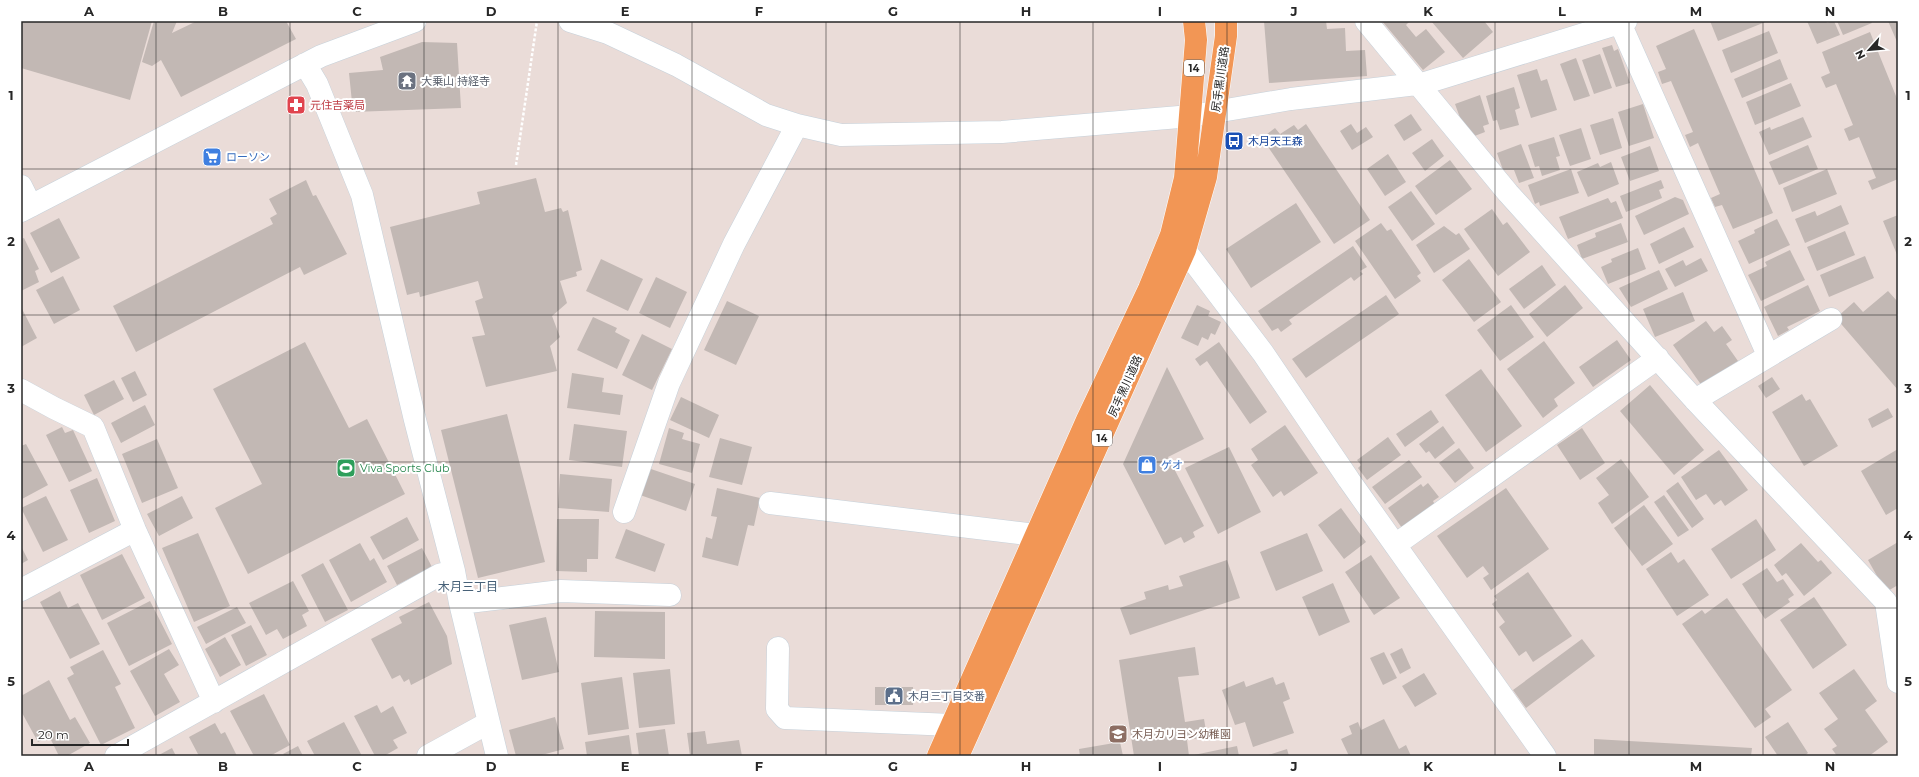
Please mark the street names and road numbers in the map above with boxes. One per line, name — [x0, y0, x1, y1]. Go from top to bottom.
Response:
street label: 尻手黒川道路 — [1208, 45, 1232, 113]
road number: 14 — [1184, 60, 1204, 76]
street label: 尻手黒川道路 — [1105, 353, 1145, 419]
road number: 14 — [1092, 430, 1112, 446]

